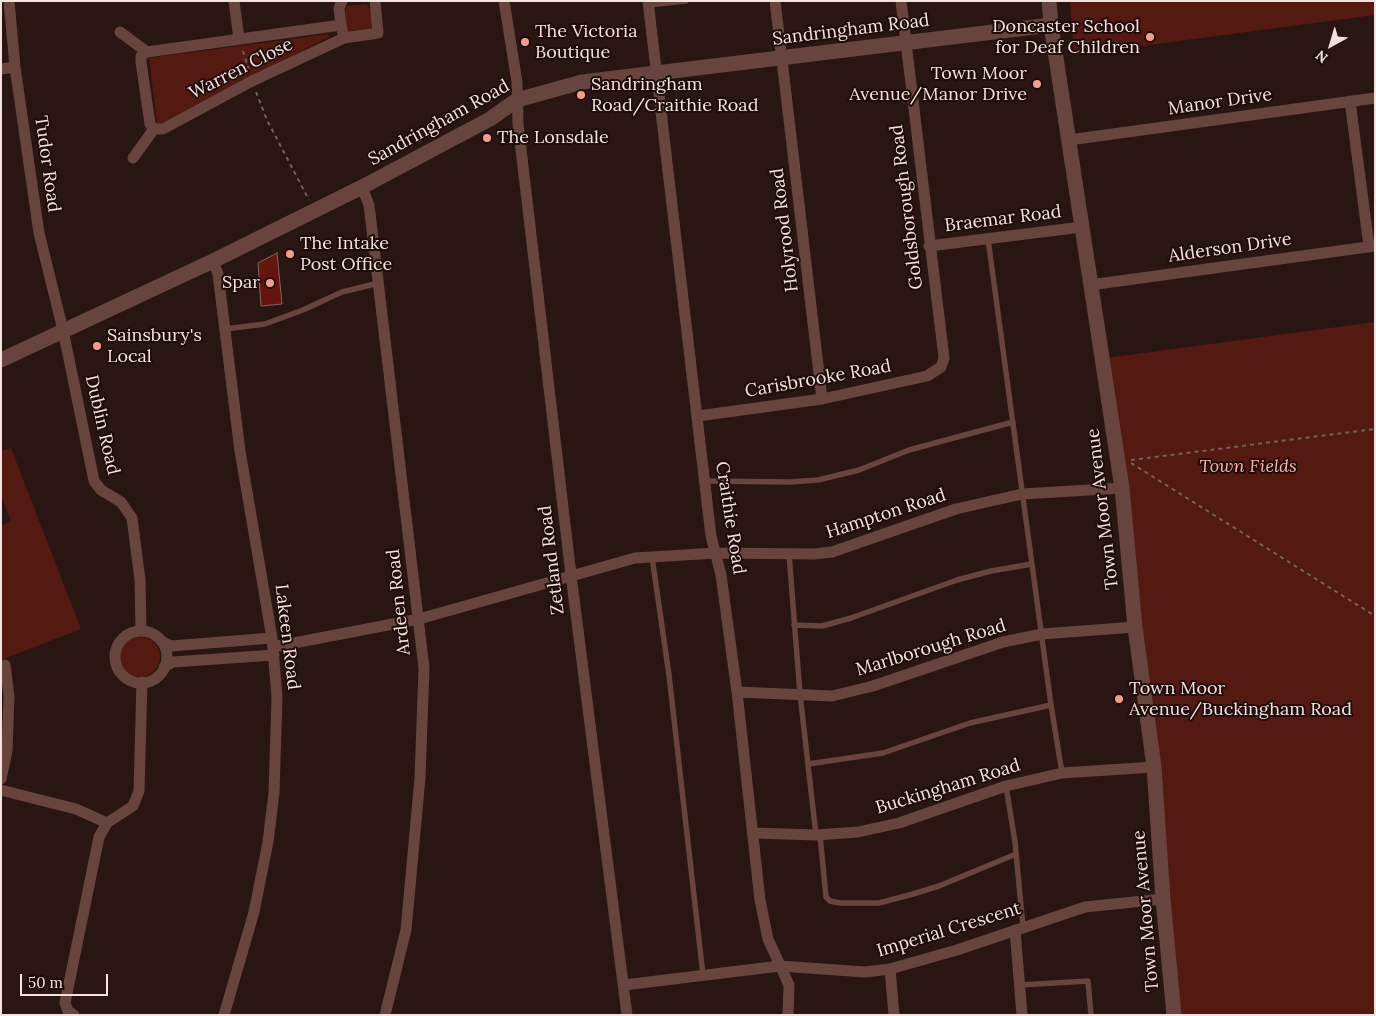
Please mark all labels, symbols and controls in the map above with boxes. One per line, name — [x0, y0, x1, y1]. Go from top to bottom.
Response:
street label: Sandringham Road — [771, 10, 931, 50]
place label: Doncaster School for Deaf Children — [992, 16, 1140, 58]
north arrow — [1306, 20, 1356, 70]
place label: The Victoria Boutique — [535, 21, 637, 64]
marker: Doncaster School for Deaf Children — [1144, 31, 1156, 43]
street label: Warren Close — [186, 34, 296, 104]
marker: The Victoria Boutique — [519, 36, 531, 48]
text: N — [1312, 46, 1331, 67]
place label: Town Moor Avenue/Manor Drive — [849, 63, 1027, 106]
place label: Sandringham Road/Craithie Road — [591, 74, 758, 116]
street label: Sandringham Road — [365, 75, 513, 171]
marker: Town Moor Avenue/Manor Drive — [1031, 78, 1043, 90]
street label: Manor Drive — [1167, 84, 1273, 120]
marker: Sandringham Road/Craithie Road — [575, 89, 587, 101]
street label: Tudor Road — [30, 114, 64, 214]
street label: Goldsborough Road — [886, 123, 928, 291]
place label: The Lonsdale — [497, 127, 609, 149]
marker: The Lonsdale — [481, 132, 493, 144]
street label: Holyrood Road — [767, 167, 803, 293]
street label: Braemar Road — [943, 201, 1063, 237]
street label: Alderson Drive — [1167, 229, 1293, 267]
place label: The Intake Post Office — [300, 233, 392, 276]
marker: The Intake Post Office — [284, 248, 296, 260]
place label: Spar — [222, 272, 260, 294]
marker: Spar — [264, 277, 276, 289]
place label: Sainsbury's Local — [107, 325, 202, 368]
marker: Sainsbury's Local — [91, 340, 103, 352]
street label: Carisbrooke Road — [743, 356, 893, 402]
street label: Dublin Road — [80, 373, 124, 477]
street label: Town Moor Avenue — [1082, 427, 1124, 591]
park label: Town Fields — [1199, 456, 1297, 478]
street label: Craithie Road — [710, 460, 750, 576]
street label: Hampton Road — [823, 484, 949, 544]
street label: Zetland Road — [535, 504, 569, 616]
street label: Ardeen Road — [383, 548, 415, 656]
street label: Lakeen Road — [270, 583, 304, 691]
street label: Marlborough Road — [853, 615, 1009, 681]
place label: Town Moor Avenue/Buckingham Road — [1129, 678, 1352, 721]
marker: Town Moor Avenue/Buckingham Road — [1113, 693, 1125, 705]
street label: Buckingham Road — [873, 755, 1023, 819]
street label: Town Moor Avenue — [1128, 829, 1164, 993]
street label: Imperial Crescent — [874, 898, 1024, 962]
scale bar — [22, 964, 110, 996]
text: 50 m — [28, 973, 63, 992]

